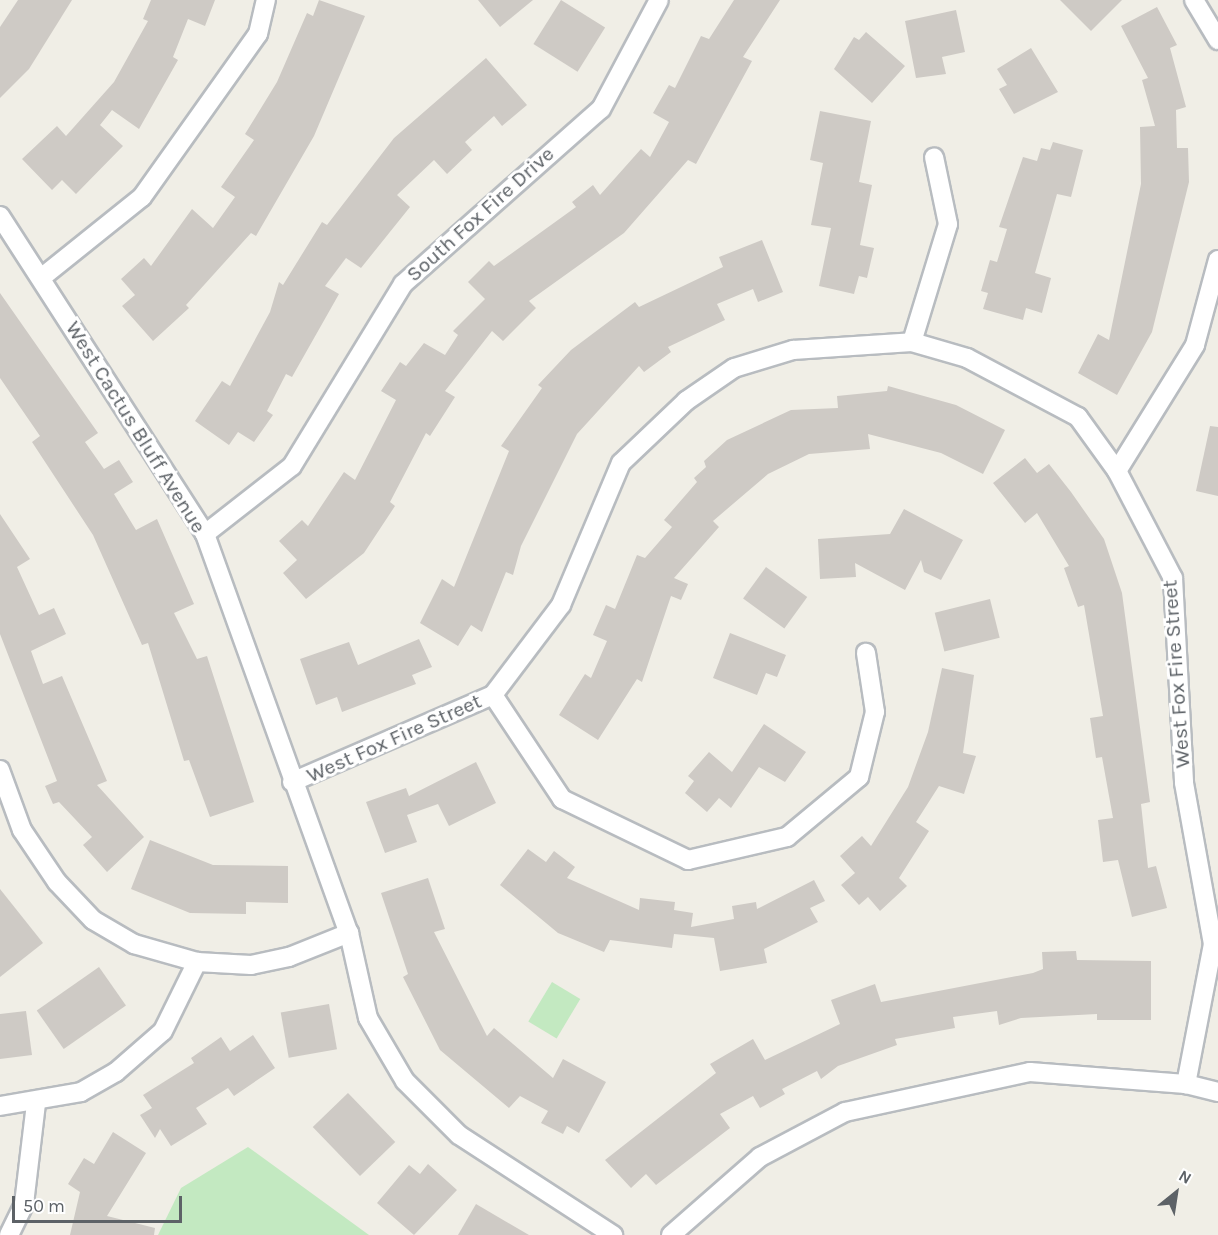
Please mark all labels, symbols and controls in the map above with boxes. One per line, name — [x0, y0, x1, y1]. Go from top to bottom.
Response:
street label: South Fox Fire Drive — [401, 141, 559, 287]
street label: West Cactus Bluff Avenue — [60, 317, 212, 537]
street label: West Fox Fire Street — [1157, 579, 1195, 769]
street label: West Fox Fire Street — [303, 688, 485, 788]
north arrow — [1146, 1163, 1206, 1223]
text: N — [1176, 1166, 1195, 1188]
scale bar — [15, 1184, 184, 1222]
text: 50 m — [23, 1195, 65, 1217]

